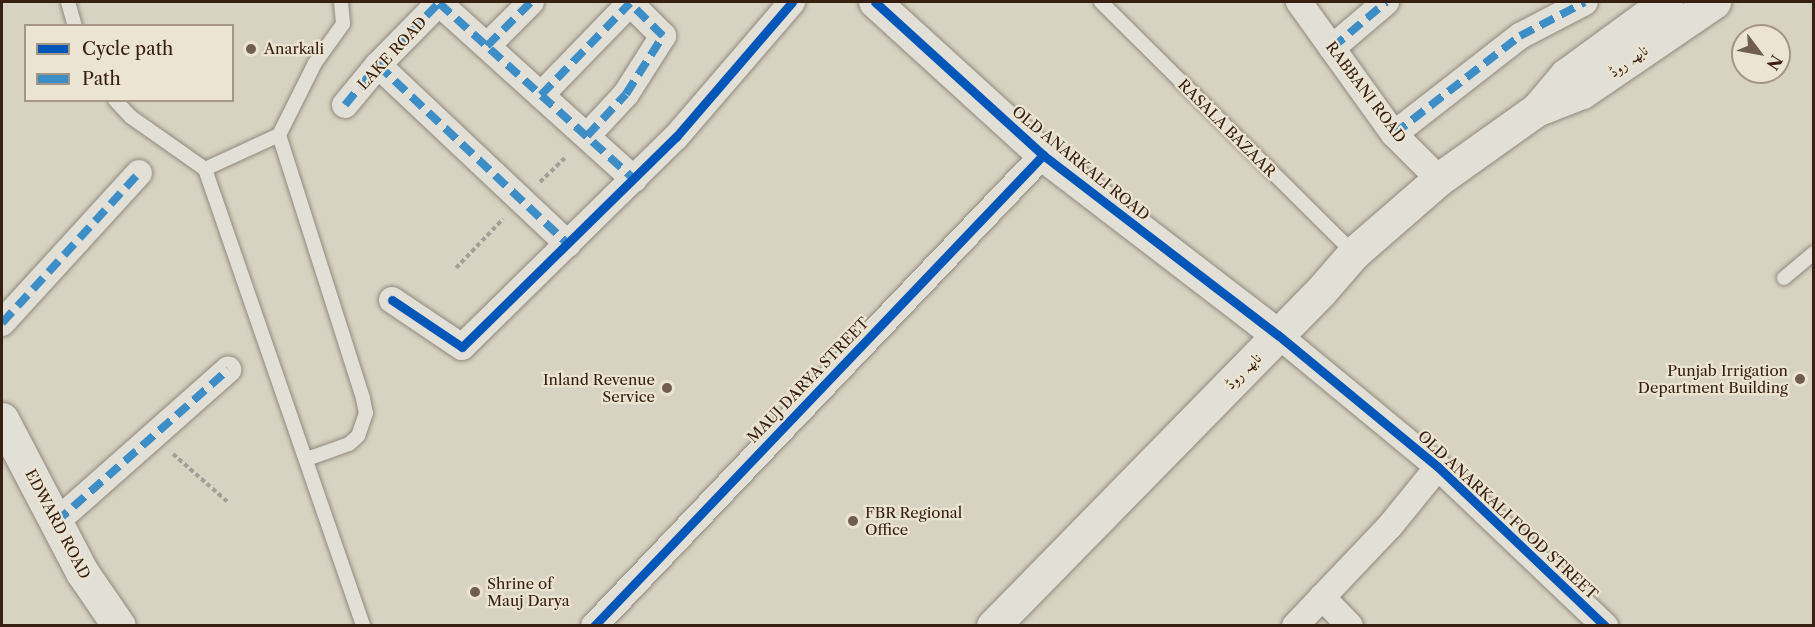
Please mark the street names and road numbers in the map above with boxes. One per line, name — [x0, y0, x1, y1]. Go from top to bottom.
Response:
street label: LAKE ROAD — [354, 13, 430, 93]
street label: RABBANI ROAD — [1322, 38, 1410, 146]
street label: نابھہ روڈ — [1605, 41, 1651, 81]
street label: RASALA BAZAAR — [1174, 75, 1280, 181]
street label: OLD ANARKALI ROAD — [1008, 102, 1154, 224]
street label: MAUJ DARYA STREET — [743, 313, 873, 447]
street label: نابھہ روڈ — [1221, 349, 1265, 393]
street label: OLD ANARKALI FOOD STREET — [1414, 427, 1602, 603]
street label: EDWARD ROAD — [22, 466, 94, 582]

